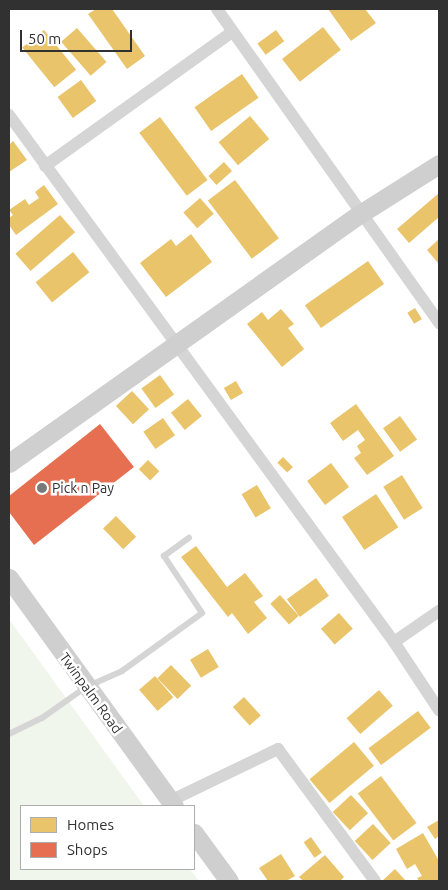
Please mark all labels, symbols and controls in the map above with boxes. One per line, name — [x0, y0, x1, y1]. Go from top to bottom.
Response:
scale bar — [22, 20, 135, 52]
text: 50 m — [28, 30, 61, 47]
place label: Pick n Pay — [52, 480, 114, 496]
marker: Pick n Pay — [36, 482, 48, 494]
street label: Twinpalm Road — [56, 649, 126, 737]
legend — [20, 805, 195, 870]
text: Homes — [67, 816, 114, 833]
text: Shops — [67, 841, 108, 858]

